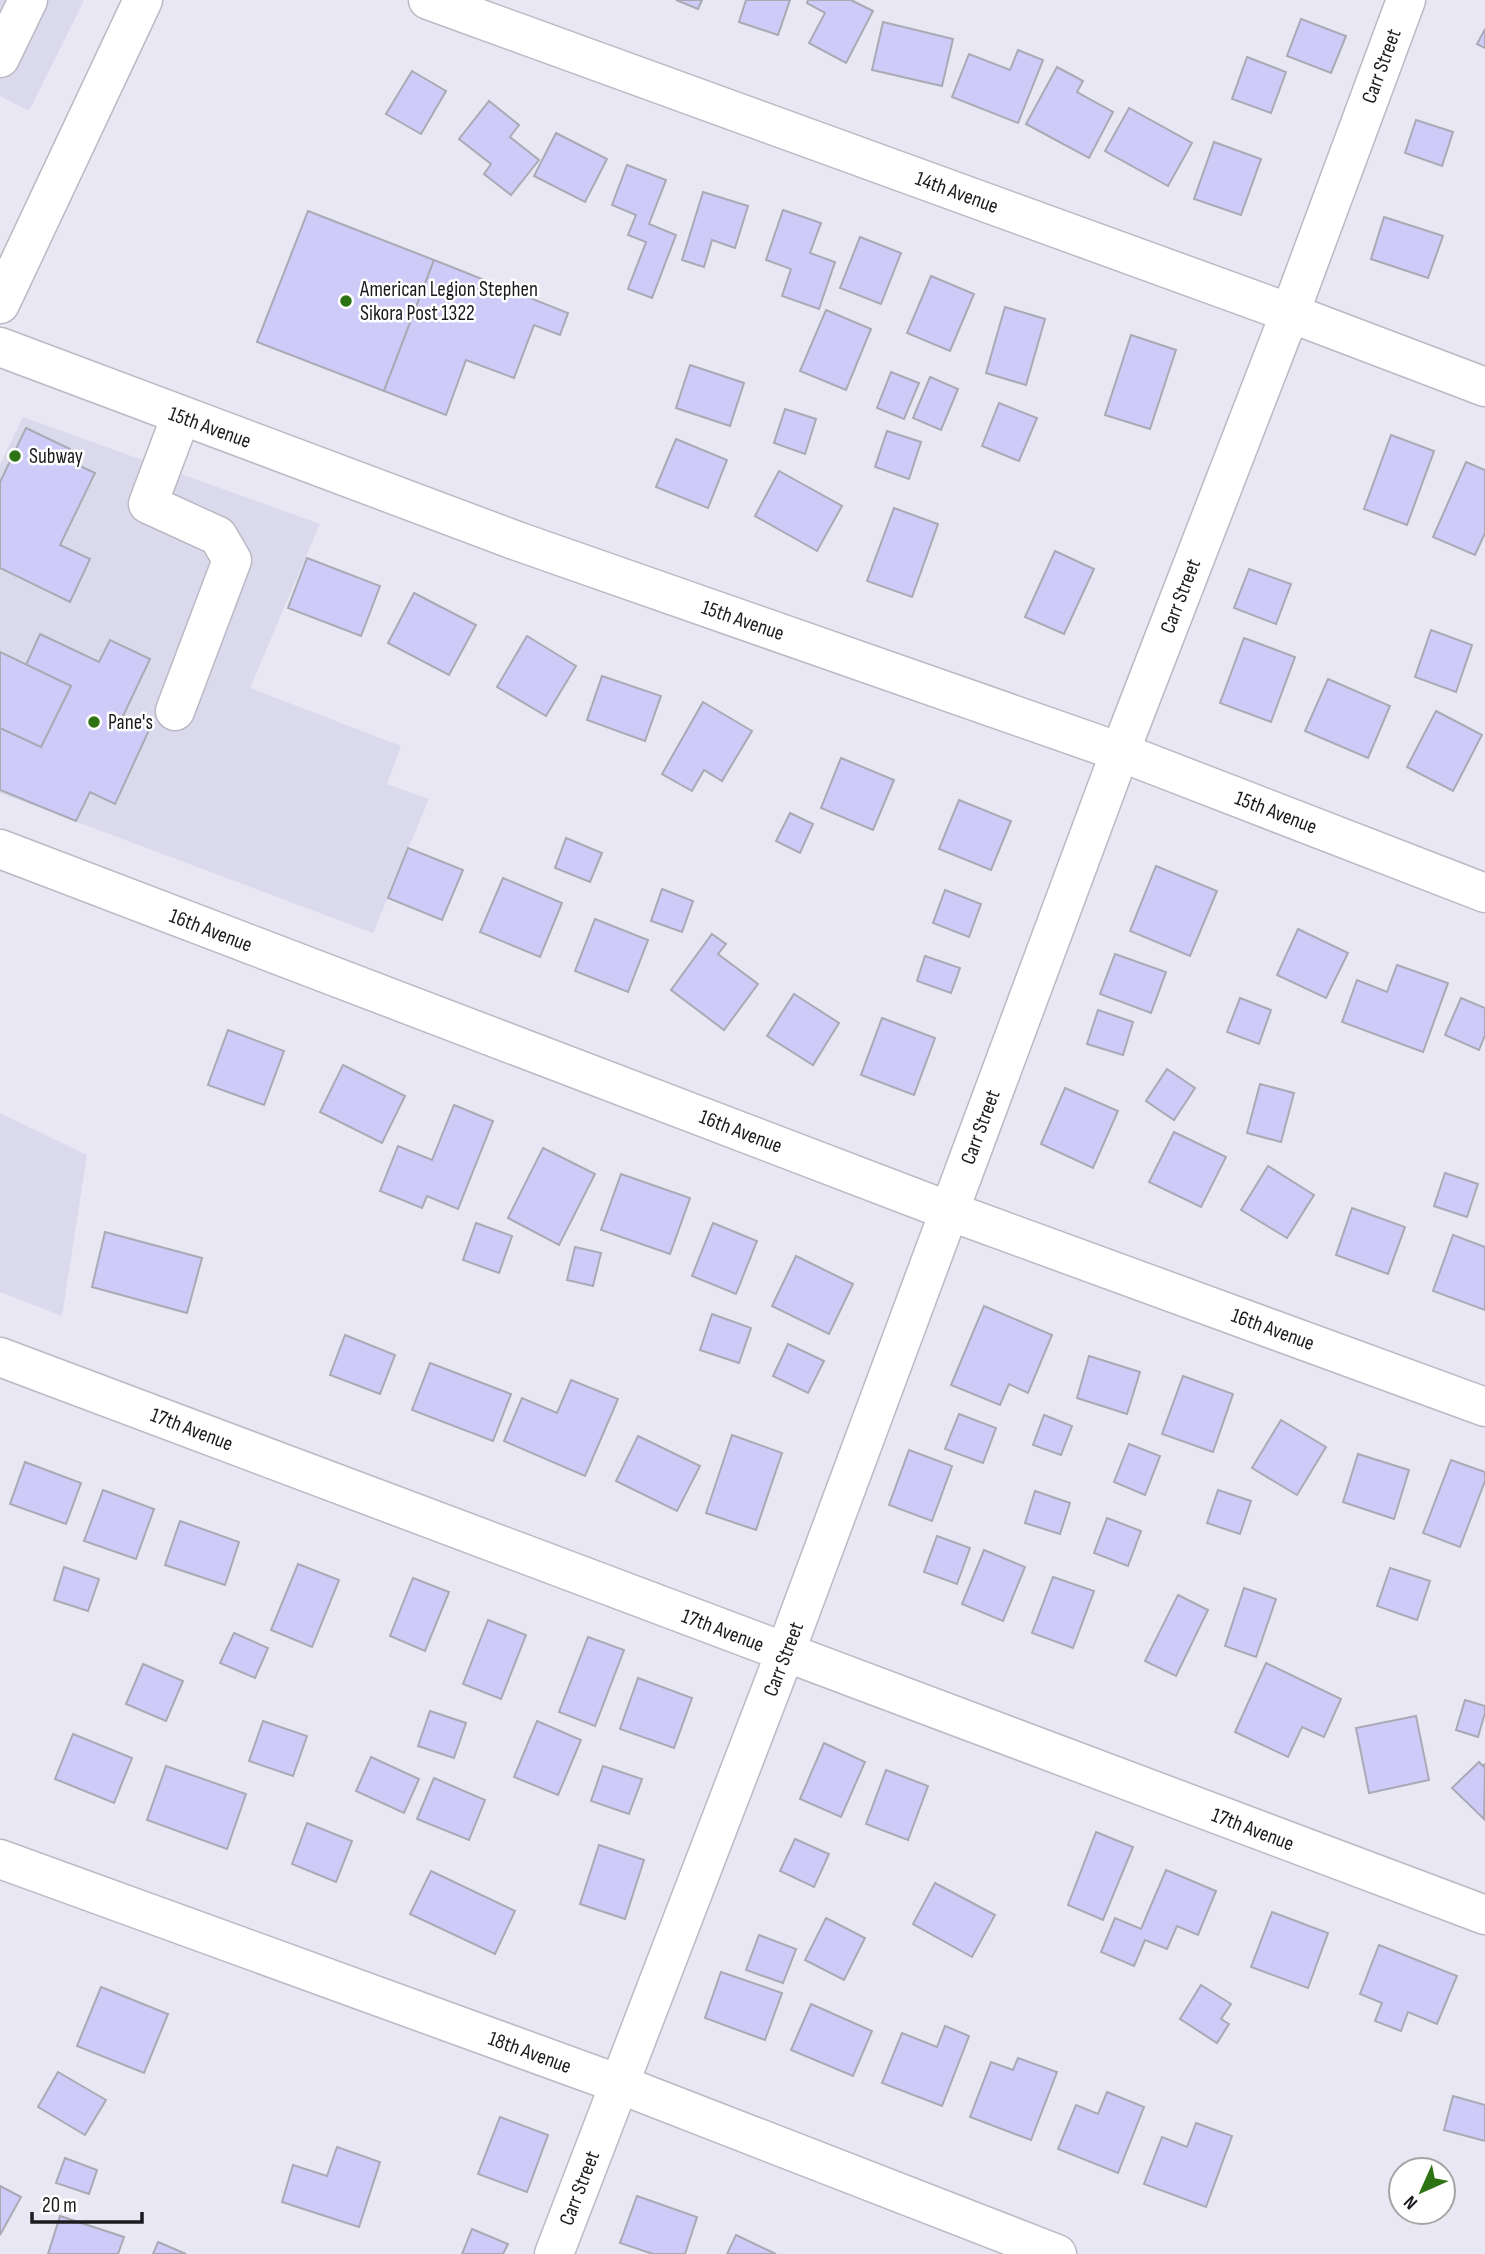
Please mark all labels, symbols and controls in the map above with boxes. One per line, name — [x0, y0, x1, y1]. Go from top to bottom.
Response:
street label: Carr Street — [1356, 25, 1406, 107]
street label: 14th Avenue — [912, 166, 1002, 219]
place label: American Legion Stephen Sikora Post 1322 — [359, 277, 538, 326]
marker: American Legion Stephen Sikora Post 1322 — [338, 293, 354, 309]
street label: 15th Avenue — [165, 401, 254, 454]
place label: Subway — [29, 444, 83, 469]
marker: Subway — [7, 448, 23, 464]
street label: Carr Street — [1155, 555, 1206, 637]
street label: 15th Avenue — [698, 595, 787, 646]
place label: Pane's — [108, 710, 153, 735]
marker: Pane's — [86, 714, 102, 730]
street label: 15th Avenue — [1231, 785, 1320, 840]
street label: 16th Avenue — [166, 903, 256, 958]
street label: Carr Street — [955, 1086, 1005, 1168]
street label: 16th Avenue — [696, 1104, 786, 1159]
street label: 16th Avenue — [1228, 1303, 1318, 1356]
street label: 17th Avenue — [147, 1402, 236, 1457]
street label: 17th Avenue — [678, 1603, 767, 1658]
street label: Carr Street — [758, 1618, 809, 1700]
street label: 17th Avenue — [1208, 1802, 1297, 1857]
street label: 18th Avenue — [485, 2026, 575, 2079]
street label: Carr Street — [554, 2147, 605, 2229]
north arrow — [1387, 2156, 1457, 2226]
scale bar — [32, 2180, 142, 2224]
text: N — [1399, 2190, 1423, 2214]
text: 20 m — [42, 2193, 77, 2218]

